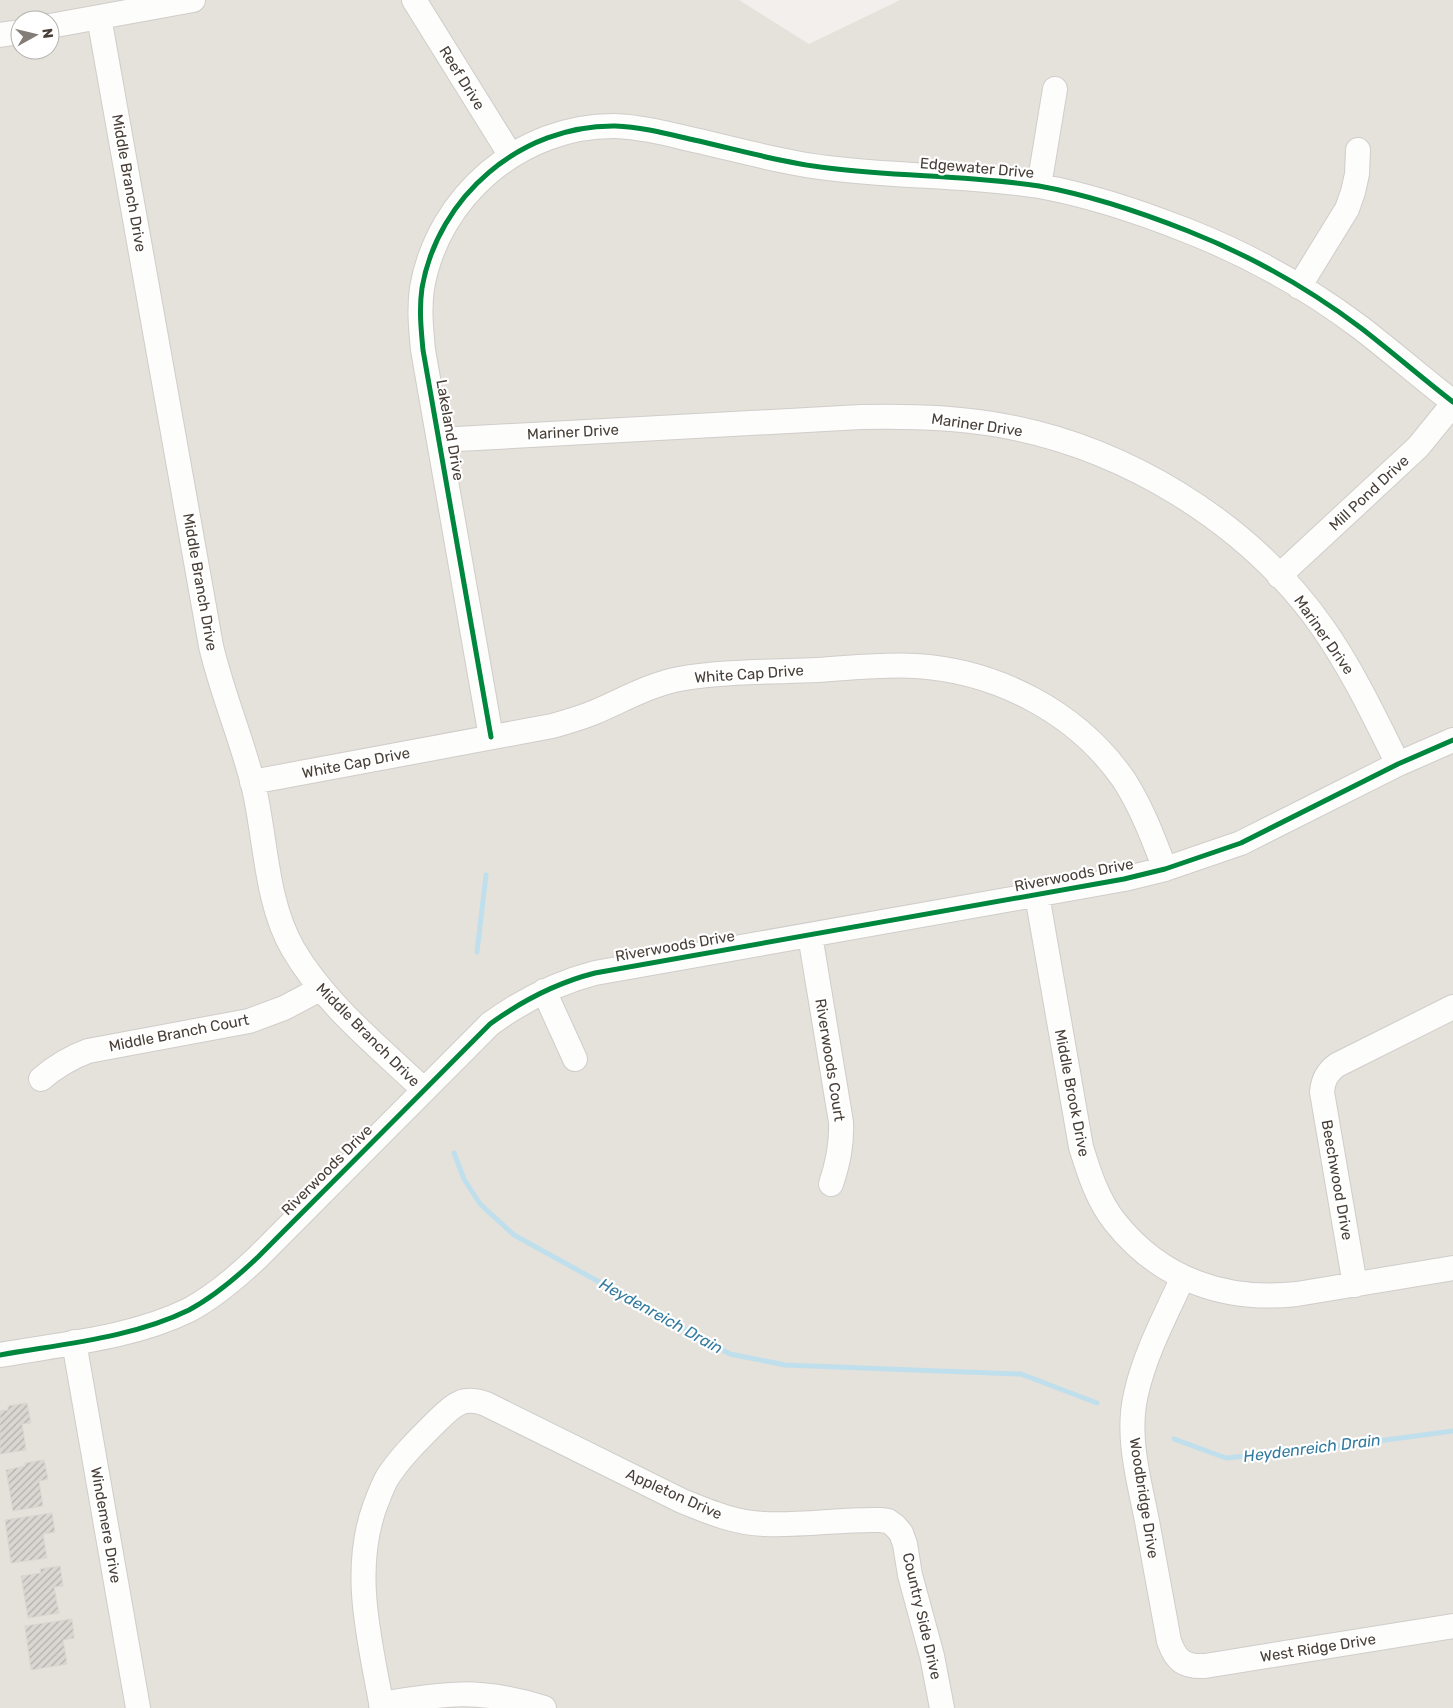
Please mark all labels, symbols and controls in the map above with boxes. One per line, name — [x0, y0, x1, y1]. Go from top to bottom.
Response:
north arrow — [10, 10, 60, 60]
text: N — [38, 27, 56, 39]
street label: Reef Drive — [435, 43, 489, 113]
street label: Middle Branch Drive — [108, 113, 150, 253]
street label: Edgewater Drive — [919, 154, 1035, 182]
street label: Lakeland Drive — [432, 378, 468, 482]
street label: Mariner Drive — [930, 410, 1024, 440]
street label: Mariner Drive — [527, 421, 619, 443]
street label: Mill Pond Drive — [1325, 451, 1413, 535]
street label: Middle Branch Drive — [179, 512, 221, 652]
street label: Mariner Drive — [1290, 592, 1358, 678]
street label: White Cap Drive — [694, 661, 804, 687]
street label: White Cap Drive — [300, 744, 412, 782]
street label: Riverwoods Drive — [1013, 855, 1135, 895]
street label: Riverwoods Drive — [614, 927, 736, 965]
street label: Middle Branch Drive — [312, 979, 424, 1091]
street label: Riverwoods Court — [811, 997, 849, 1123]
street label: Middle Branch Court — [107, 1011, 251, 1055]
street label: Middle Brook Drive — [1051, 1028, 1093, 1158]
street label: Beechwood Drive — [1318, 1118, 1356, 1242]
street label: Riverwoods Drive — [278, 1121, 376, 1219]
water label: Heydenreich Drain — [596, 1274, 726, 1358]
water label: Heydenreich Drain — [1242, 1430, 1382, 1466]
street label: Woodbridge Drive — [1126, 1436, 1162, 1560]
street label: Appleton Drive — [623, 1465, 725, 1523]
street label: Windemere Drive — [87, 1466, 125, 1584]
street label: Country Side Drive — [899, 1551, 945, 1681]
street label: West Ridge Drive — [1259, 1630, 1377, 1666]

